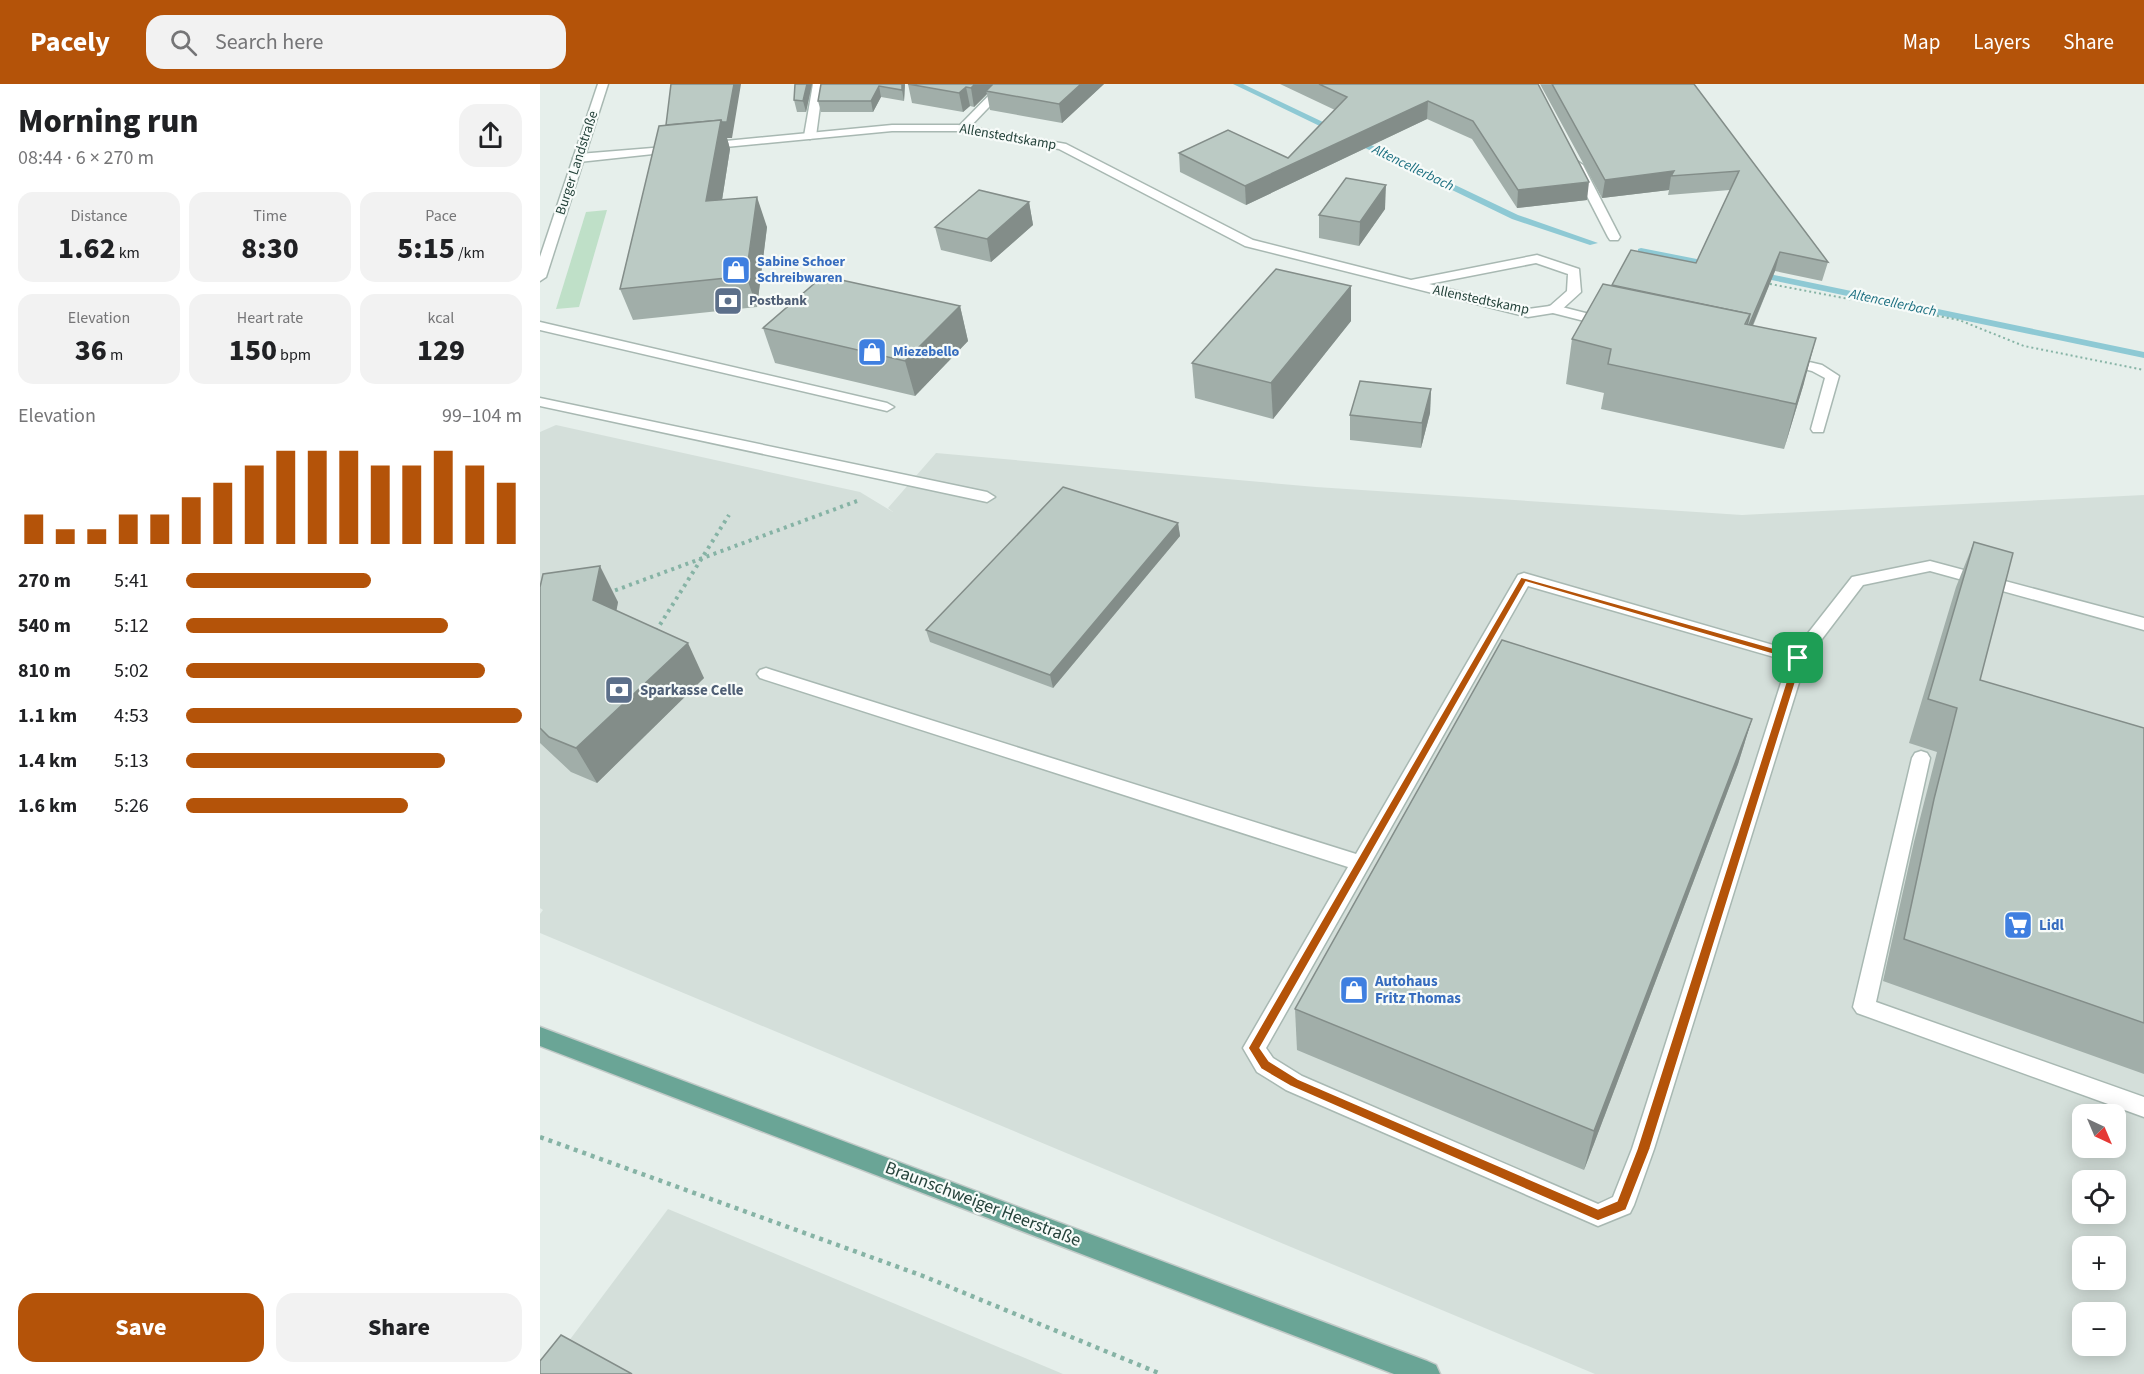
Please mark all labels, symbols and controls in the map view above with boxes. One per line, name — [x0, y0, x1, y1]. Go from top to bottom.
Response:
search box — [146, 15, 566, 69]
text: Pacely — [30, 22, 110, 62]
icon: search — [167, 26, 200, 59]
text: Search here — [215, 26, 323, 58]
text: Map — [1903, 27, 1940, 57]
text: Layers — [1973, 27, 2030, 57]
text: Share — [2063, 27, 2114, 57]
text: Morning run — [18, 98, 198, 145]
button: share — [459, 104, 522, 167]
street label: Burger Landstraße — [551, 108, 603, 218]
street label: Allenstedtskamp — [958, 119, 1058, 155]
water label: Altencellerbach — [1368, 139, 1457, 196]
text: 08:44 · 6 × 270 m — [18, 144, 154, 172]
text: Distance — [71, 205, 127, 227]
text: Time — [253, 205, 287, 227]
text: Pace — [425, 205, 457, 227]
text: 1.62 — [58, 227, 115, 270]
text: 8:30 — [241, 227, 299, 270]
text: 5:15 — [397, 227, 455, 270]
text: km — [115, 242, 140, 264]
text: /km — [455, 242, 485, 264]
place label: Sabine Schoer Schreibwaren — [757, 252, 845, 288]
shop icon: Sabine Schoer Schreibwaren — [720, 254, 752, 286]
street label: Allenstedtskamp — [1431, 280, 1531, 320]
water label: Altencellerbach — [1847, 284, 1938, 322]
bank icon: Postbank — [712, 285, 744, 317]
place label: Postbank — [749, 291, 807, 311]
text: Elevation — [68, 307, 130, 329]
text: Heart rate — [237, 307, 303, 329]
text: kcal — [428, 307, 454, 329]
text: 36 — [75, 329, 107, 372]
text: 150 — [229, 329, 277, 372]
text: 129 — [417, 329, 465, 372]
shop icon: Miezebello — [856, 336, 888, 368]
place label: Miezebello — [893, 342, 960, 362]
text: m — [107, 344, 123, 366]
text: bpm — [277, 344, 311, 366]
text: Elevation — [18, 402, 96, 430]
text: 99–104 m — [442, 402, 522, 430]
text: 270 m — [18, 567, 71, 595]
text: 5:41 — [114, 567, 149, 595]
text: 540 m — [18, 612, 71, 640]
text: 5:12 — [114, 612, 149, 640]
pin — [1772, 632, 1823, 683]
icon: arrive — [1781, 641, 1814, 674]
text: 810 m — [18, 657, 71, 685]
text: 5:02 — [114, 657, 149, 685]
bank icon: Sparkasse Celle — [603, 674, 635, 706]
place label: Sparkasse Celle — [640, 680, 744, 701]
text: 1.1 km — [18, 702, 77, 730]
text: 4:53 — [114, 702, 149, 730]
text: 1.4 km — [18, 747, 77, 775]
text: 5:13 — [114, 747, 149, 775]
text: 1.6 km — [18, 792, 77, 820]
text: 5:26 — [114, 792, 149, 820]
supermarket icon: Lidl — [2002, 909, 2034, 941]
place label: Lidl — [2039, 915, 2065, 936]
place label: Autohaus Fritz Thomas — [1374, 971, 1461, 1009]
shop icon: Autohaus Fritz Thomas — [1338, 974, 1370, 1006]
north arrow — [2072, 1104, 2126, 1158]
map controls — [2072, 1104, 2126, 1356]
street label: Braunschweiger Heerstraße — [882, 1155, 1085, 1253]
button: locate — [2072, 1170, 2126, 1224]
button: + — [2072, 1236, 2126, 1290]
button: Save — [18, 1293, 264, 1362]
button: Share — [276, 1293, 522, 1362]
button: − — [2072, 1302, 2126, 1356]

